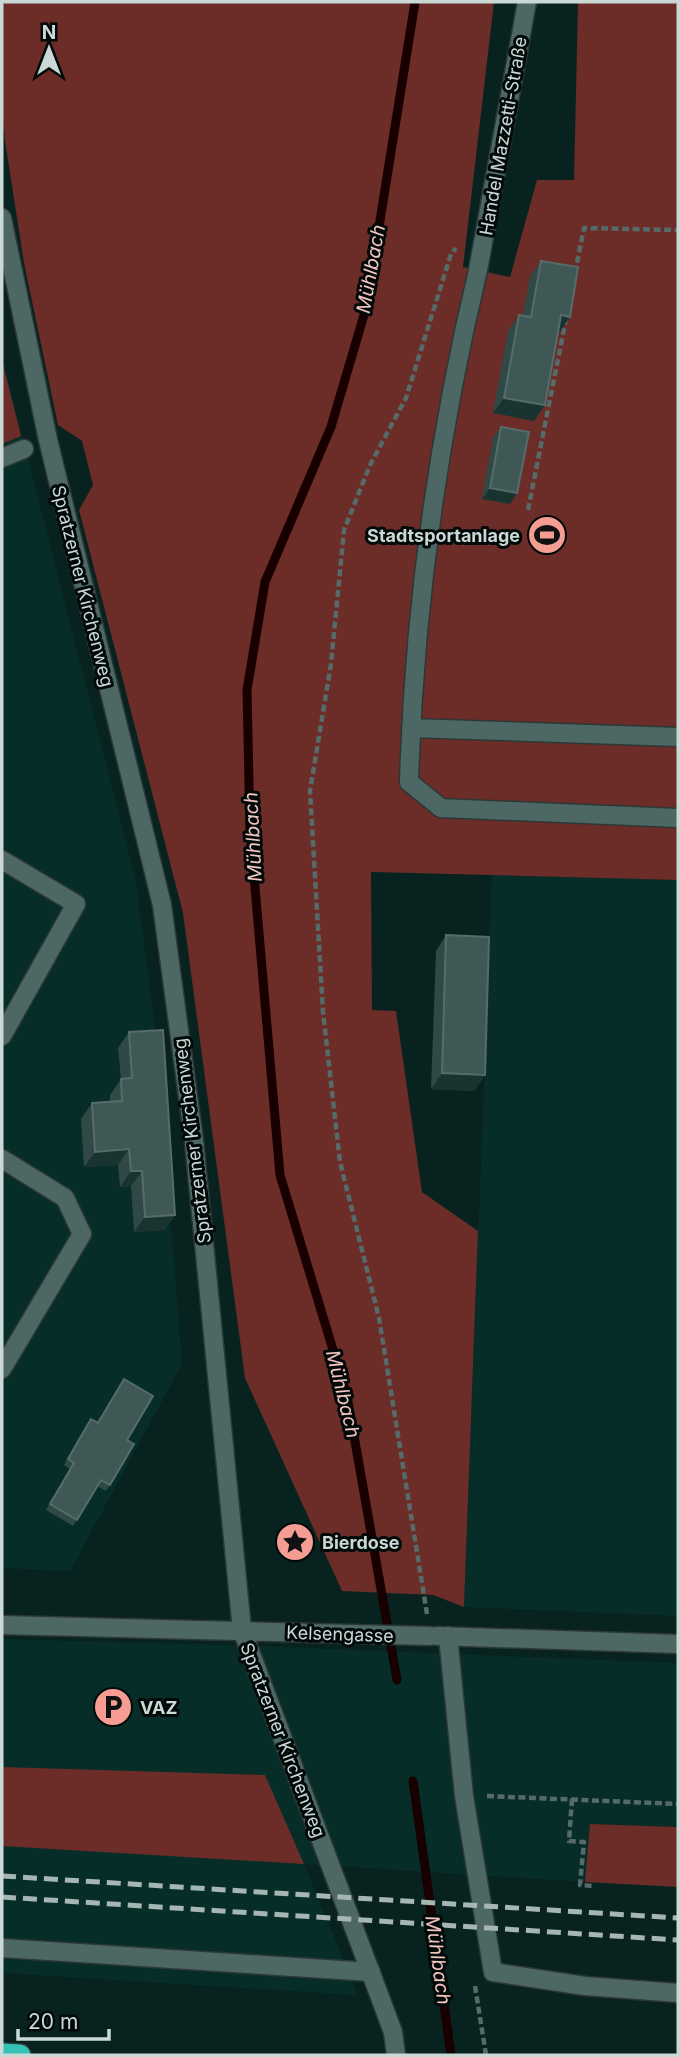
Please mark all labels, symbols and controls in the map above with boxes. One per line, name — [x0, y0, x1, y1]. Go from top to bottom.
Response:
north arrow — [14, 14, 84, 84]
text: N — [42, 21, 56, 44]
street label: Handel Mazzetti-Straße — [475, 35, 531, 237]
water label: Mühlbach — [352, 223, 390, 315]
street label: Spratzerner Kirchenweg — [48, 483, 118, 689]
sports icon: Stadtsportanlage — [526, 514, 568, 556]
place label: Stadtsportanlage — [367, 525, 520, 546]
water label: Mühlbach — [239, 792, 267, 882]
street label: Spratzerner Kirchenweg — [169, 1037, 215, 1245]
water label: Mühlbach — [321, 1348, 365, 1440]
place icon: Bierdose — [274, 1521, 316, 1563]
place label: Bierdose — [322, 1532, 400, 1553]
street label: Kelsengasse — [286, 1622, 394, 1646]
street label: Spratzerner Kirchenweg — [236, 1640, 330, 1840]
parking icon: VAZ — [92, 1686, 134, 1728]
place label: VAZ — [140, 1697, 177, 1718]
water label: Mühlbach — [420, 1914, 456, 2006]
scale bar — [18, 1997, 108, 2041]
text: 20 m — [28, 2009, 78, 2034]

